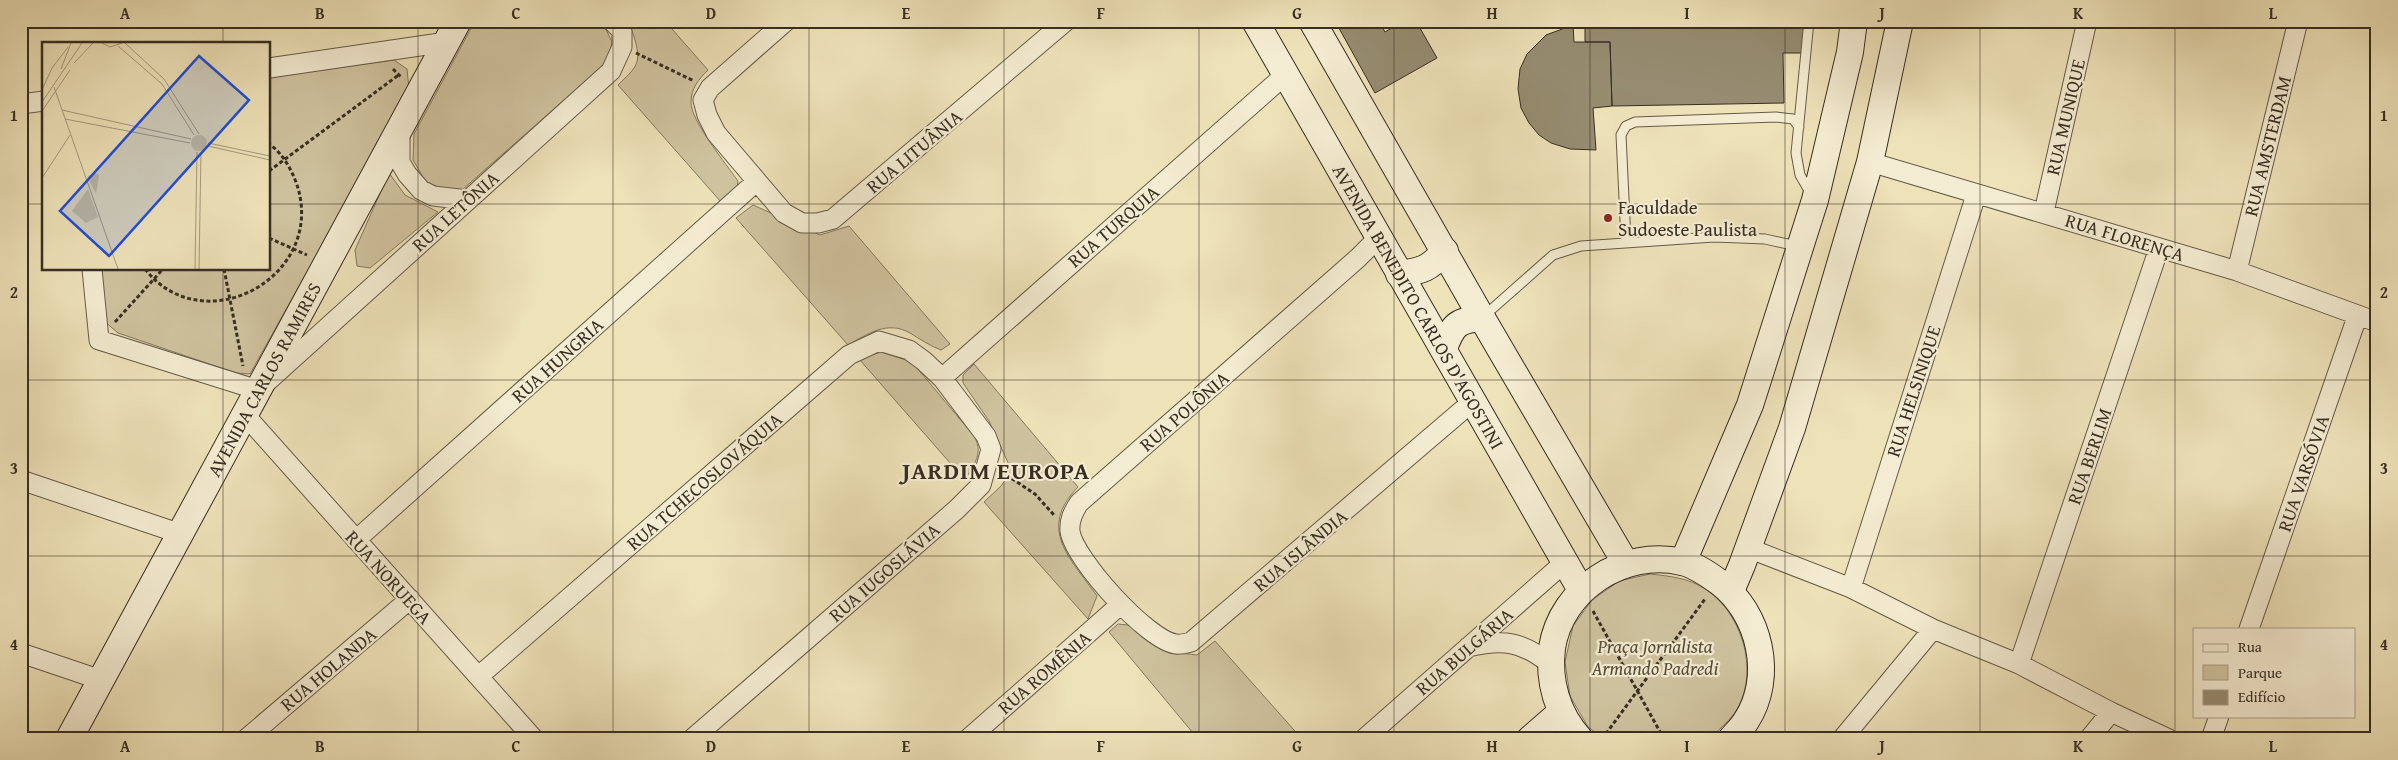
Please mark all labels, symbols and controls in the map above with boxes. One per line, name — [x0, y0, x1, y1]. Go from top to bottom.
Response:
text: A — [120, 1, 131, 25]
text: B — [315, 1, 325, 25]
text: C — [511, 1, 521, 25]
text: D — [706, 1, 716, 25]
text: E — [902, 1, 911, 25]
text: F — [1097, 1, 1105, 25]
text: G — [1292, 1, 1302, 25]
text: H — [1486, 1, 1498, 25]
text: I — [1684, 1, 1690, 25]
text: J — [1876, 1, 1885, 25]
text: K — [2073, 1, 2084, 25]
text: L — [2269, 1, 2278, 25]
inset map — [42, 42, 270, 270]
street label: RUA MUNIQUE — [2038, 56, 2092, 178]
street label: RUA AMSTERDAM — [2236, 73, 2298, 219]
street label: RUA LITUÂNIA — [860, 102, 968, 200]
text: 1 — [10, 103, 18, 127]
text: 1 — [2380, 103, 2388, 127]
street label: AVENIDA BENEDITO CARLOS D'AGOSTINI — [1326, 159, 1511, 454]
street label: RUA LETÔNIA — [405, 164, 505, 258]
street label: RUA TURQUIA — [1061, 178, 1165, 274]
place label: Faculdade Sudoeste Paulista — [1618, 193, 1757, 243]
street label: RUA FLORENÇA — [2062, 206, 2188, 269]
marker: Faculdade Sudoeste Paulista — [1602, 212, 1614, 224]
street label: AVENIDA CARLOS RAMIRES — [200, 277, 328, 482]
text: 2 — [10, 280, 18, 304]
text: 2 — [2380, 280, 2388, 304]
street label: RUA HUNGRIA — [505, 311, 610, 409]
street label: RUA HELSINIQUE — [1879, 321, 1948, 460]
street label: RUA POLÔNIA — [1133, 364, 1235, 458]
street label: RUA BERLIM — [2059, 404, 2119, 508]
street label: RUA TCHECOSLOVÁQUIA — [620, 405, 788, 557]
street label: RUA VARSÓVIA — [2270, 410, 2336, 535]
district label: JARDIM EUROPA — [898, 453, 1090, 488]
text: 3 — [10, 456, 18, 480]
text: 3 — [2380, 456, 2388, 480]
street label: RUA ISLÂNDIA — [1247, 502, 1354, 598]
street label: RUA IUGOSLÁVIA — [822, 515, 946, 628]
street label: RUA NORUEGA — [339, 524, 439, 631]
street label: RUA BULGÁRIA — [1409, 600, 1520, 702]
street label: RUA HOLANDA — [274, 620, 383, 718]
street label: RUA ROMÊNIA — [991, 623, 1097, 721]
legend — [2193, 628, 2356, 718]
text: 4 — [10, 632, 18, 656]
park label: Praça Jornalista Armando Padredi — [1591, 632, 1718, 682]
text: 4 — [2380, 632, 2388, 656]
text: Rua — [2238, 636, 2262, 657]
text: Parque — [2238, 662, 2282, 683]
text: Edifício — [2238, 686, 2286, 707]
text: A — [120, 734, 131, 758]
text: B — [315, 734, 325, 758]
text: C — [511, 734, 521, 758]
text: D — [706, 734, 716, 758]
text: E — [902, 734, 911, 758]
text: F — [1097, 734, 1105, 758]
text: G — [1292, 734, 1302, 758]
text: H — [1486, 734, 1498, 758]
text: I — [1684, 734, 1690, 758]
text: J — [1876, 734, 1885, 758]
text: K — [2073, 734, 2084, 758]
text: L — [2269, 734, 2278, 758]

